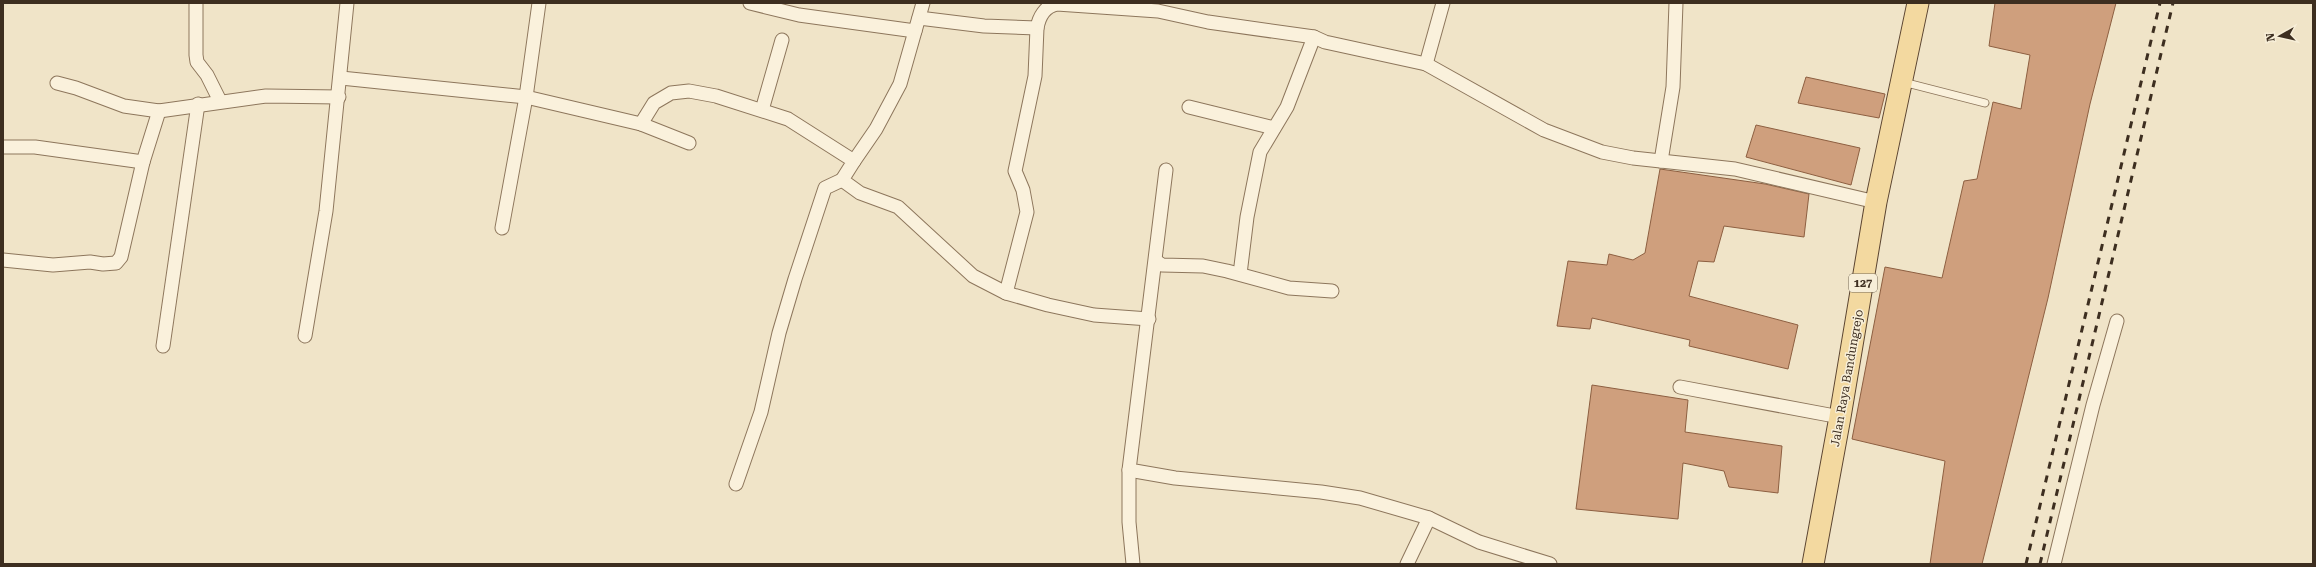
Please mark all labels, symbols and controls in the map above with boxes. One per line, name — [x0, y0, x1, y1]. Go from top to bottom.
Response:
north arrow — [2260, 16, 2300, 56]
text: N — [2263, 32, 2278, 42]
road number: 127 — [1849, 274, 1877, 292]
street label: Jalan Raya Bandungrejo — [1828, 308, 1866, 448]

